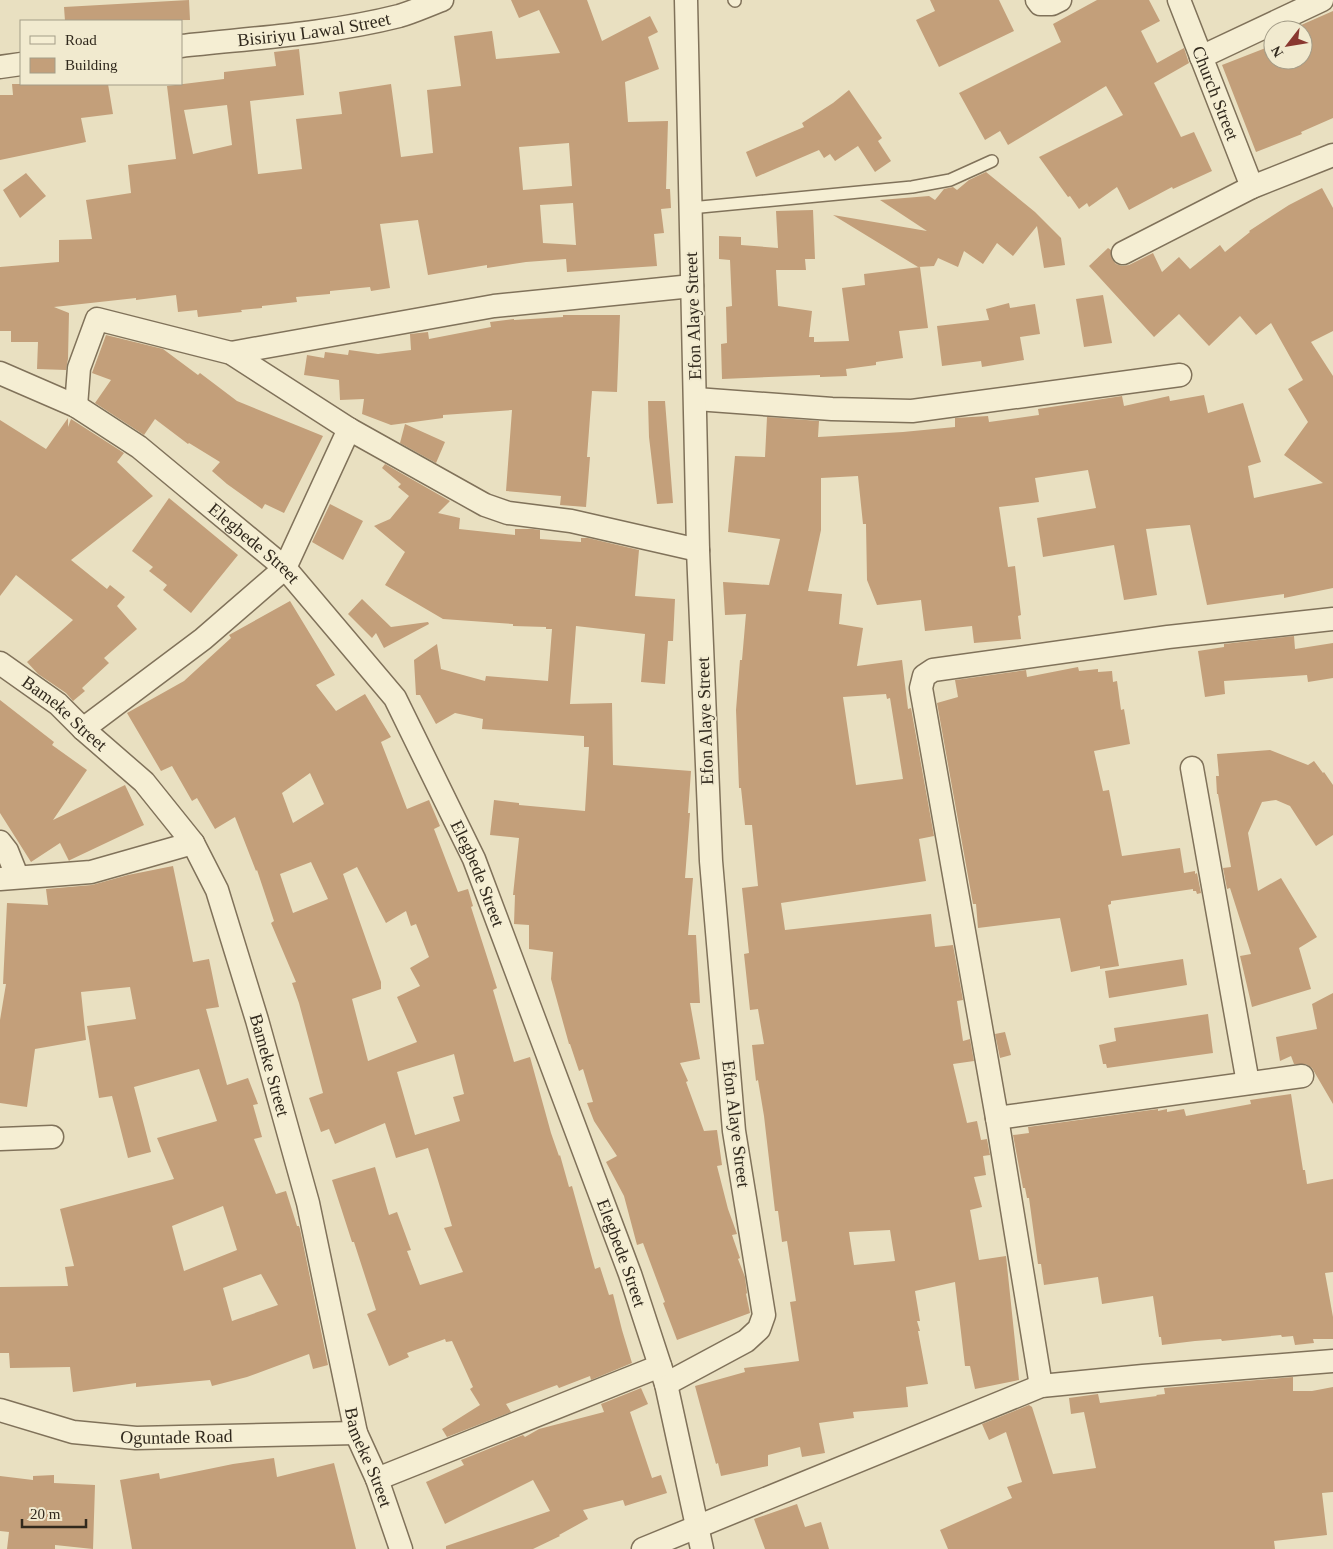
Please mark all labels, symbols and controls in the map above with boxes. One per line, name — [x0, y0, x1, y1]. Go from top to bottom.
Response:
street label: Bisiriyu Lawal Street — [236, 8, 392, 50]
legend — [20, 20, 182, 85]
north arrow — [1263, 20, 1313, 70]
text: Road — [65, 32, 97, 48]
street label: Church Street — [1188, 43, 1243, 143]
text: N — [1268, 43, 1286, 60]
text: Building — [65, 57, 118, 73]
street label: Efon Alaye Street — [681, 252, 705, 380]
street label: Elegbede Street — [204, 499, 304, 588]
street label: Efon Alaye Street — [693, 657, 717, 785]
street label: Bameke Street — [18, 672, 111, 755]
street label: Elegbede Street — [446, 817, 509, 929]
street label: Bameke Street — [246, 1011, 293, 1119]
street label: Efon Alaye Street — [718, 1059, 754, 1189]
street label: Elegbede Street — [593, 1196, 650, 1310]
street label: Bameke Street — [341, 1406, 396, 1510]
street label: Oguntade Road — [119, 1426, 233, 1448]
scale bar — [22, 1496, 86, 1528]
text: 20 m — [30, 1506, 61, 1522]

